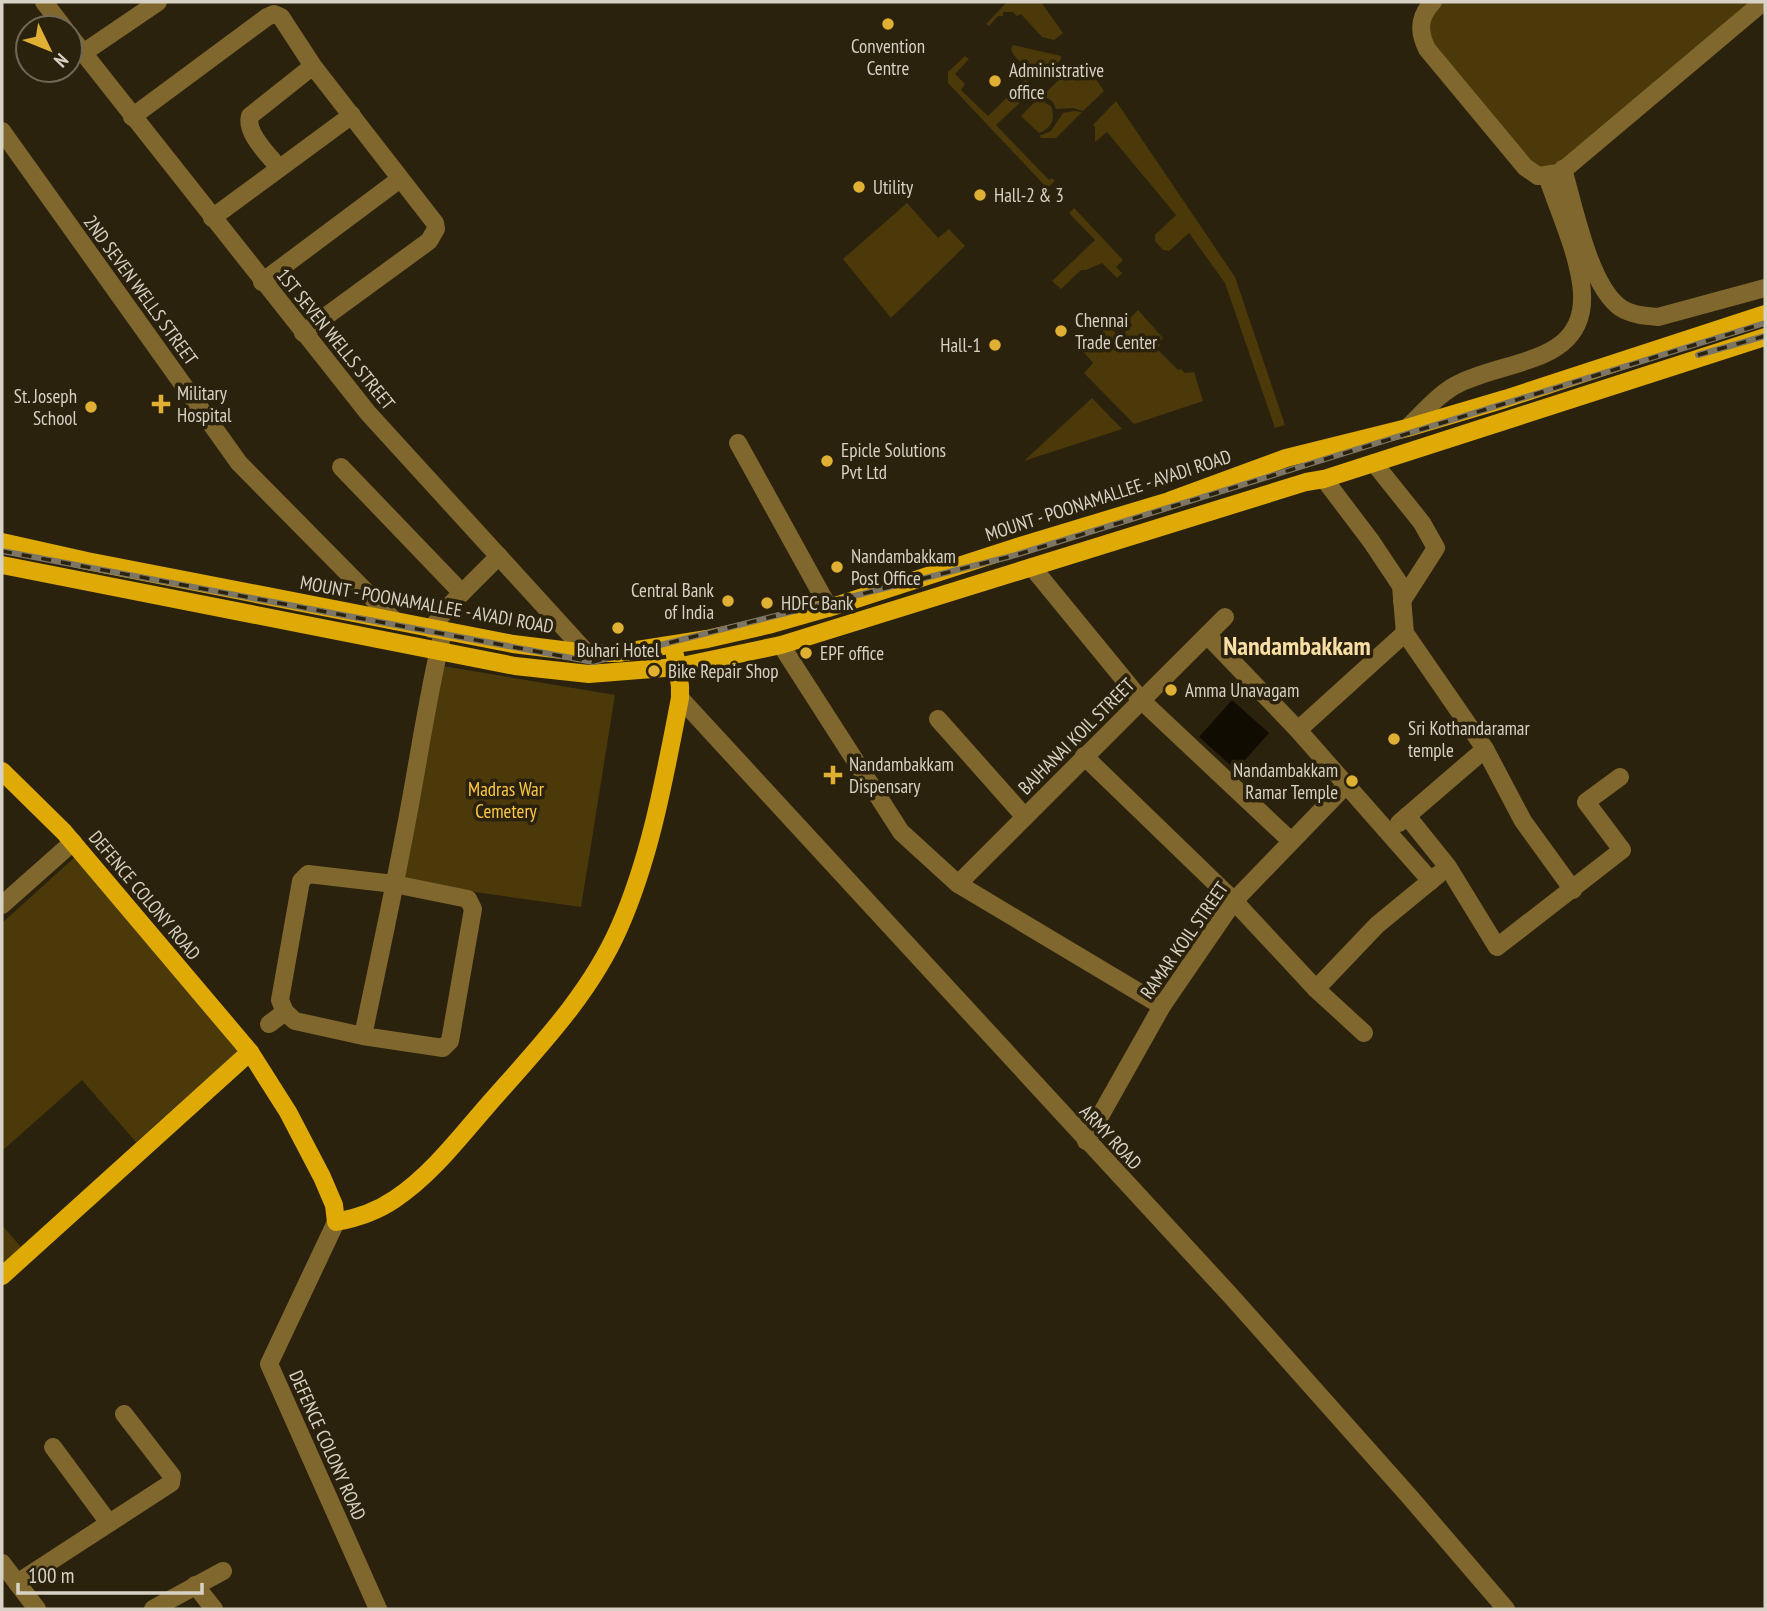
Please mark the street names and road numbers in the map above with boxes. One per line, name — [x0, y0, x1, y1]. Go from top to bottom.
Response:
street label: 2ND SEVEN WELLS STREET — [79, 210, 204, 370]
street label: 1ST SEVEN WELLS STREET — [272, 263, 401, 415]
street label: MOUNT - POONAMALLEE - AVADI ROAD — [982, 444, 1234, 546]
street label: MOUNT - POONAMALLEE - AVADI ROAD — [298, 570, 556, 638]
street label: BAJHANAI KOIL STREET — [1013, 672, 1140, 799]
street label: DEFENCE COLONY ROAD — [84, 826, 206, 965]
street label: RAMAR KOIL STREET — [1135, 876, 1234, 1003]
street label: ARMY ROAD — [1075, 1100, 1147, 1174]
street label: DEFENCE COLONY ROAD — [284, 1366, 372, 1524]

